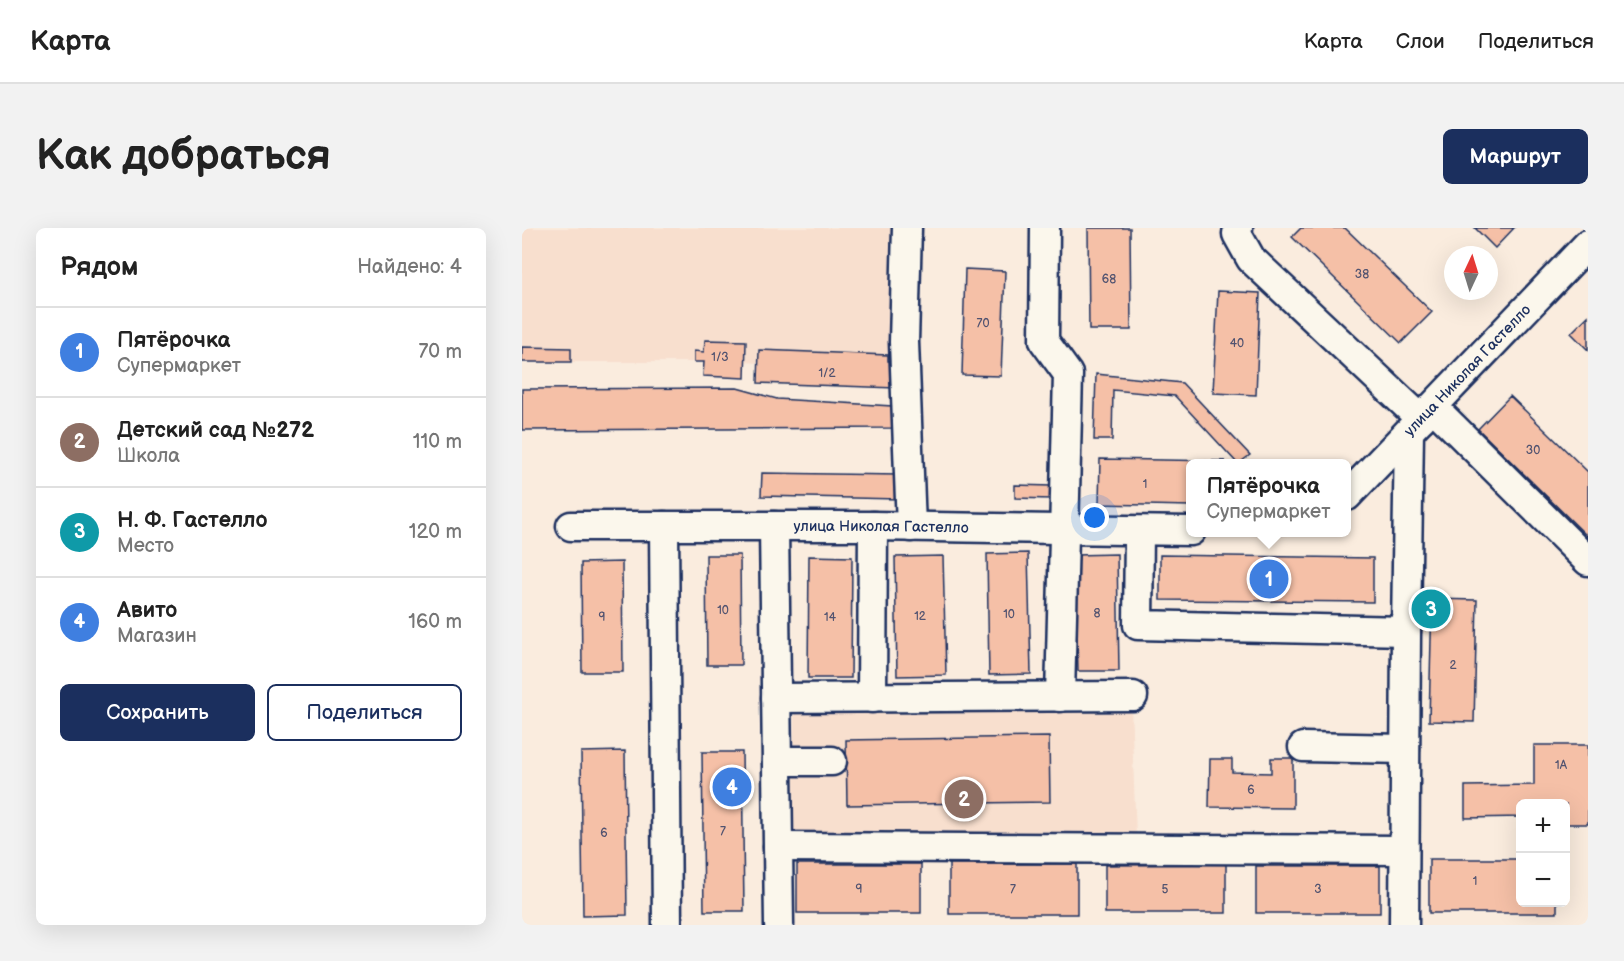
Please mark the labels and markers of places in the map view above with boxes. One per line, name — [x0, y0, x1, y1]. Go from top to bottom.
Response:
pin: 1 — [1250, 556, 1288, 602]
pin: 3 — [1412, 586, 1450, 632]
pin: 4 — [712, 764, 752, 810]
pin: 2 — [944, 776, 984, 822]

